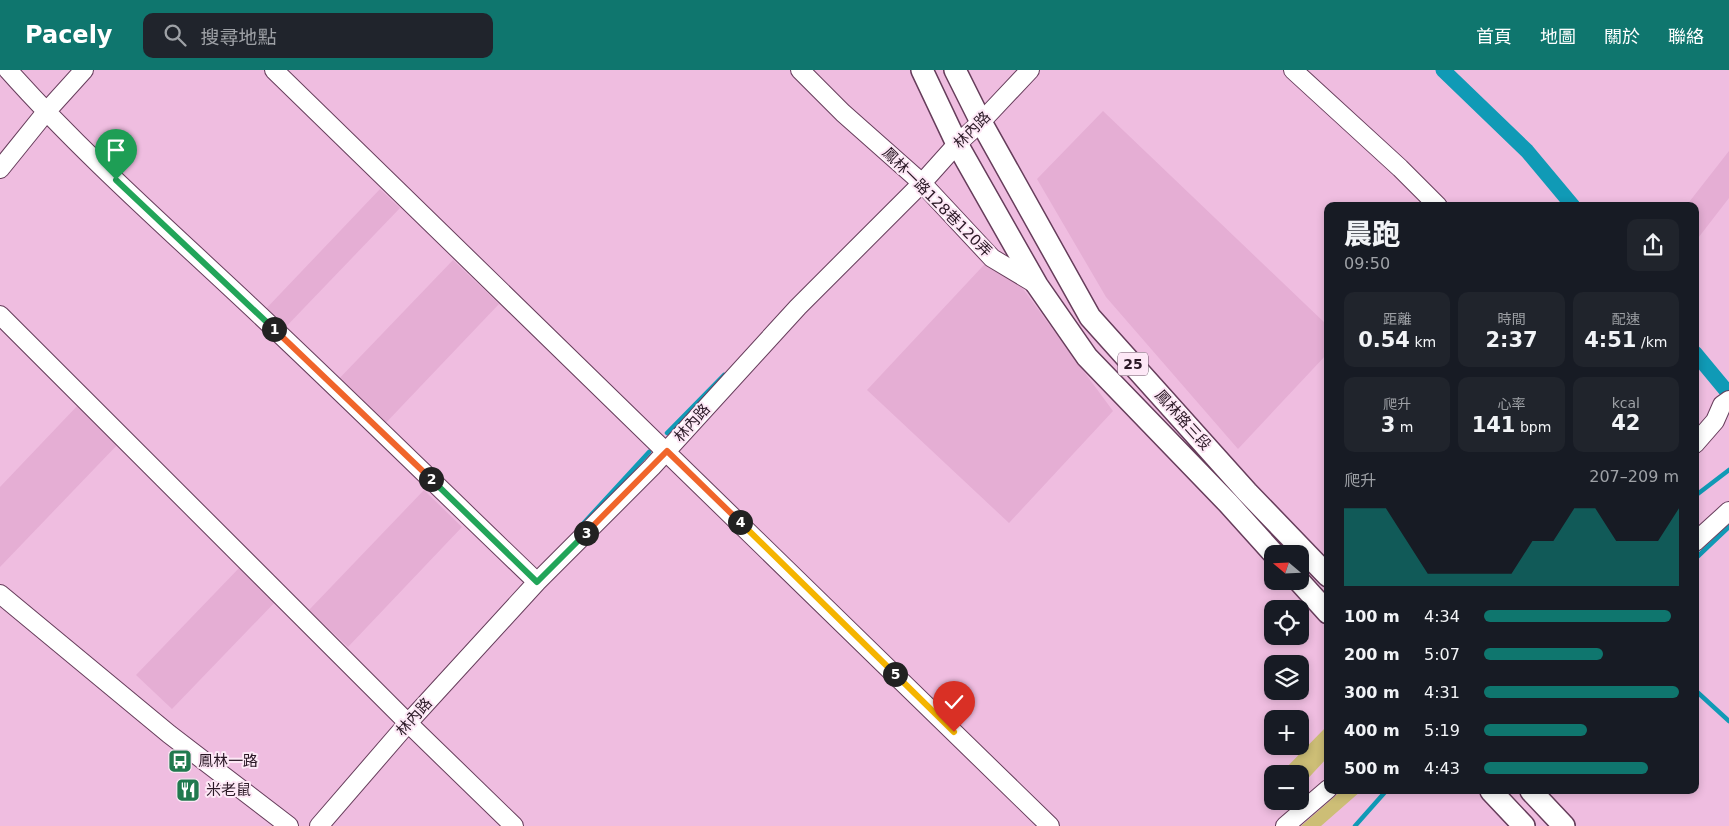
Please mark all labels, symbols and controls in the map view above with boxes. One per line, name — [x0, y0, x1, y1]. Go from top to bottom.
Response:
search box — [143, 13, 493, 58]
text: Pacely — [25, 21, 113, 49]
icon: search — [161, 21, 189, 49]
text: 搜尋地點 — [201, 26, 277, 48]
text: 首頁 — [1476, 26, 1512, 47]
text: 地圖 — [1540, 26, 1576, 47]
text: 關於 — [1604, 26, 1640, 47]
text: 聯絡 — [1668, 26, 1704, 47]
street label: 林內路 — [950, 108, 994, 152]
pin — [95, 129, 137, 180]
icon: arrive — [102, 136, 130, 164]
street label: 鳳林一路128巷120弄 — [879, 144, 995, 260]
text: 晨跑 — [1344, 218, 1400, 251]
button: share — [1627, 219, 1679, 271]
text: 09:50 — [1344, 254, 1390, 273]
text: 距離 — [1383, 311, 1411, 327]
text: 時間 — [1497, 311, 1525, 327]
text: 配速 — [1612, 311, 1640, 327]
pin: 1 — [262, 316, 286, 342]
text: 1 — [270, 321, 279, 337]
text: 0.54 — [1358, 328, 1410, 352]
text: 2:37 — [1485, 328, 1538, 352]
text: 4:51 — [1584, 328, 1636, 352]
text: km — [1410, 334, 1436, 350]
text: /km — [1636, 334, 1667, 350]
road number: 25 — [1118, 352, 1148, 376]
street label: 鳳林路三段 — [1151, 386, 1215, 454]
text: kcal — [1612, 395, 1640, 411]
text: 爬升 — [1383, 396, 1411, 412]
text: 心率 — [1497, 396, 1525, 412]
street label: 林內路 — [670, 400, 714, 446]
text: 42 — [1611, 411, 1640, 435]
text: 3 — [1381, 413, 1395, 437]
text: 141 — [1472, 413, 1515, 437]
text: m — [1395, 419, 1414, 435]
text: bpm — [1515, 419, 1551, 435]
pin: 2 — [418, 466, 444, 492]
text: 207–209 m — [1589, 467, 1679, 486]
text: 2 — [427, 471, 436, 487]
text: 爬升 — [1344, 471, 1376, 490]
pin: 4 — [728, 510, 752, 534]
text: 4 — [736, 514, 745, 530]
pin: 3 — [574, 520, 598, 546]
text: 3 — [582, 525, 591, 541]
north arrow — [1264, 545, 1309, 590]
map controls — [1264, 545, 1309, 810]
button: locate — [1264, 600, 1309, 645]
text: 100 m — [1344, 607, 1400, 626]
text: 4:34 — [1424, 607, 1460, 626]
text: 200 m — [1344, 645, 1400, 664]
text: 5:07 — [1424, 645, 1460, 664]
button: layers — [1264, 655, 1309, 700]
pin: 5 — [882, 662, 908, 686]
text: 5 — [891, 666, 900, 682]
pin — [933, 681, 975, 732]
text: 300 m — [1344, 683, 1400, 702]
text: 4:31 — [1424, 683, 1460, 702]
icon: check — [940, 688, 968, 716]
street label: 林內路 — [392, 694, 436, 740]
button: + — [1264, 710, 1309, 755]
text: 400 m — [1344, 721, 1400, 740]
text: 5:19 — [1424, 721, 1460, 740]
bus stop icon: 鳳林一路 — [167, 748, 193, 774]
place label: 鳳林一路 — [198, 752, 258, 770]
text: 500 m — [1344, 759, 1400, 778]
text: 4:43 — [1424, 759, 1460, 778]
button: − — [1264, 765, 1309, 810]
restaurant icon: 米老鼠 — [175, 777, 201, 803]
place label: 米老鼠 — [206, 781, 251, 799]

